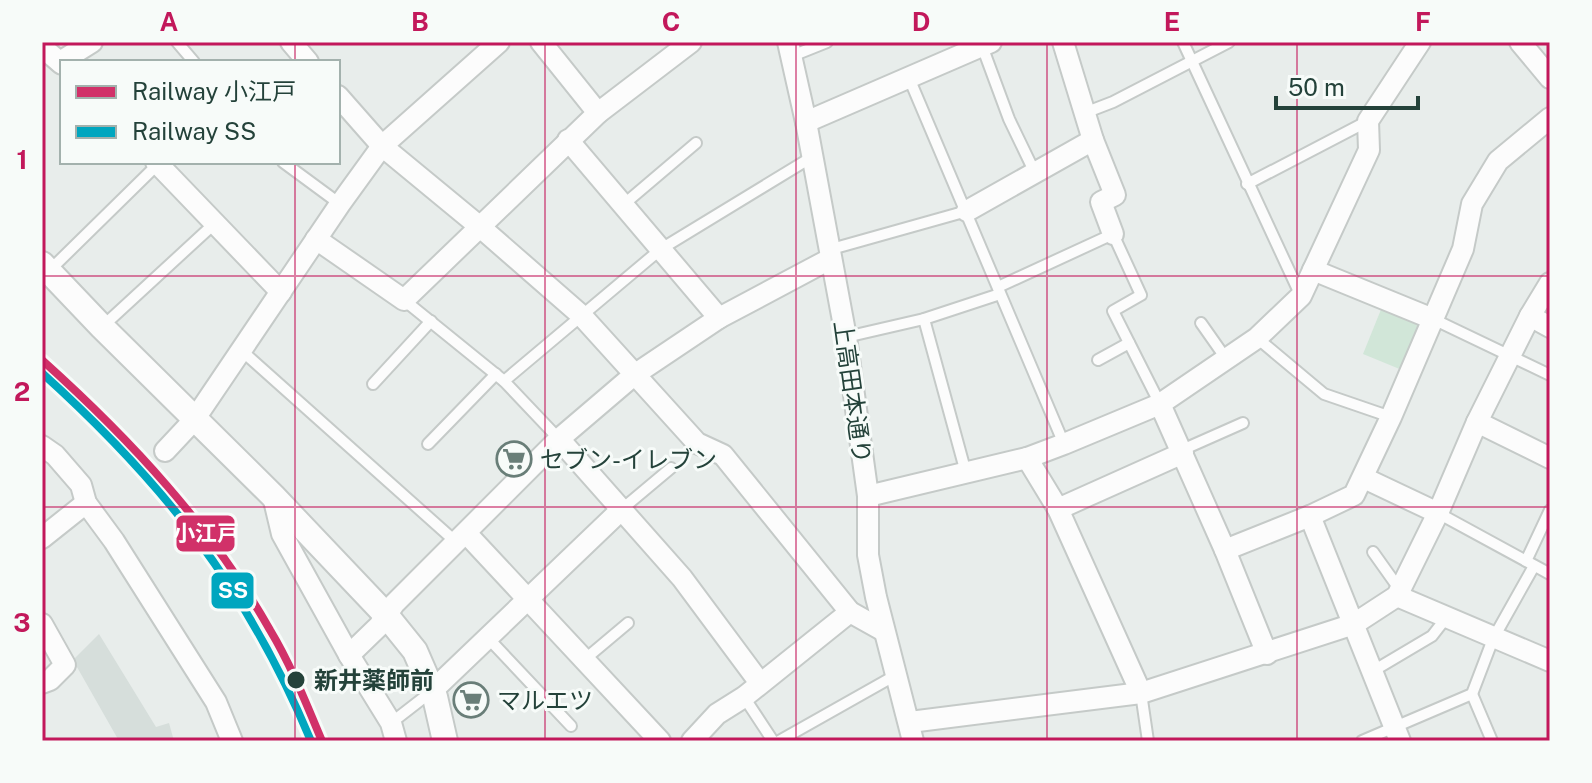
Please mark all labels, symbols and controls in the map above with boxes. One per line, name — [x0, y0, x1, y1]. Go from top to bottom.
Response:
text: A — [160, 6, 179, 37]
text: B — [411, 6, 429, 37]
text: C — [662, 6, 680, 37]
text: D — [912, 6, 930, 37]
text: E — [1164, 6, 1180, 37]
text: F — [1415, 6, 1431, 37]
legend — [60, 60, 340, 164]
scale bar — [1276, 60, 1418, 110]
text: 50 m — [1288, 73, 1345, 101]
text: Railway 小江戸 — [132, 77, 296, 105]
text: Railway SS — [132, 117, 256, 145]
text: 1 — [16, 144, 28, 175]
street label: 上高田本通り — [829, 319, 877, 465]
text: 2 — [14, 376, 30, 407]
supermarket icon: セブン-イレブン — [495, 440, 533, 478]
place label: セブン-イレブン — [540, 445, 717, 473]
line badge: 小江戸 — [175, 514, 236, 553]
text: 小江戸 — [173, 520, 239, 546]
line badge: SS — [210, 571, 255, 610]
text: SS — [218, 577, 248, 603]
text: 3 — [13, 607, 31, 638]
place label: 新井薬師前 — [314, 666, 434, 694]
marker: 新井薬師前 — [285, 669, 307, 691]
supermarket icon: マルエツ — [452, 681, 490, 719]
place label: マルエツ — [497, 686, 593, 714]

